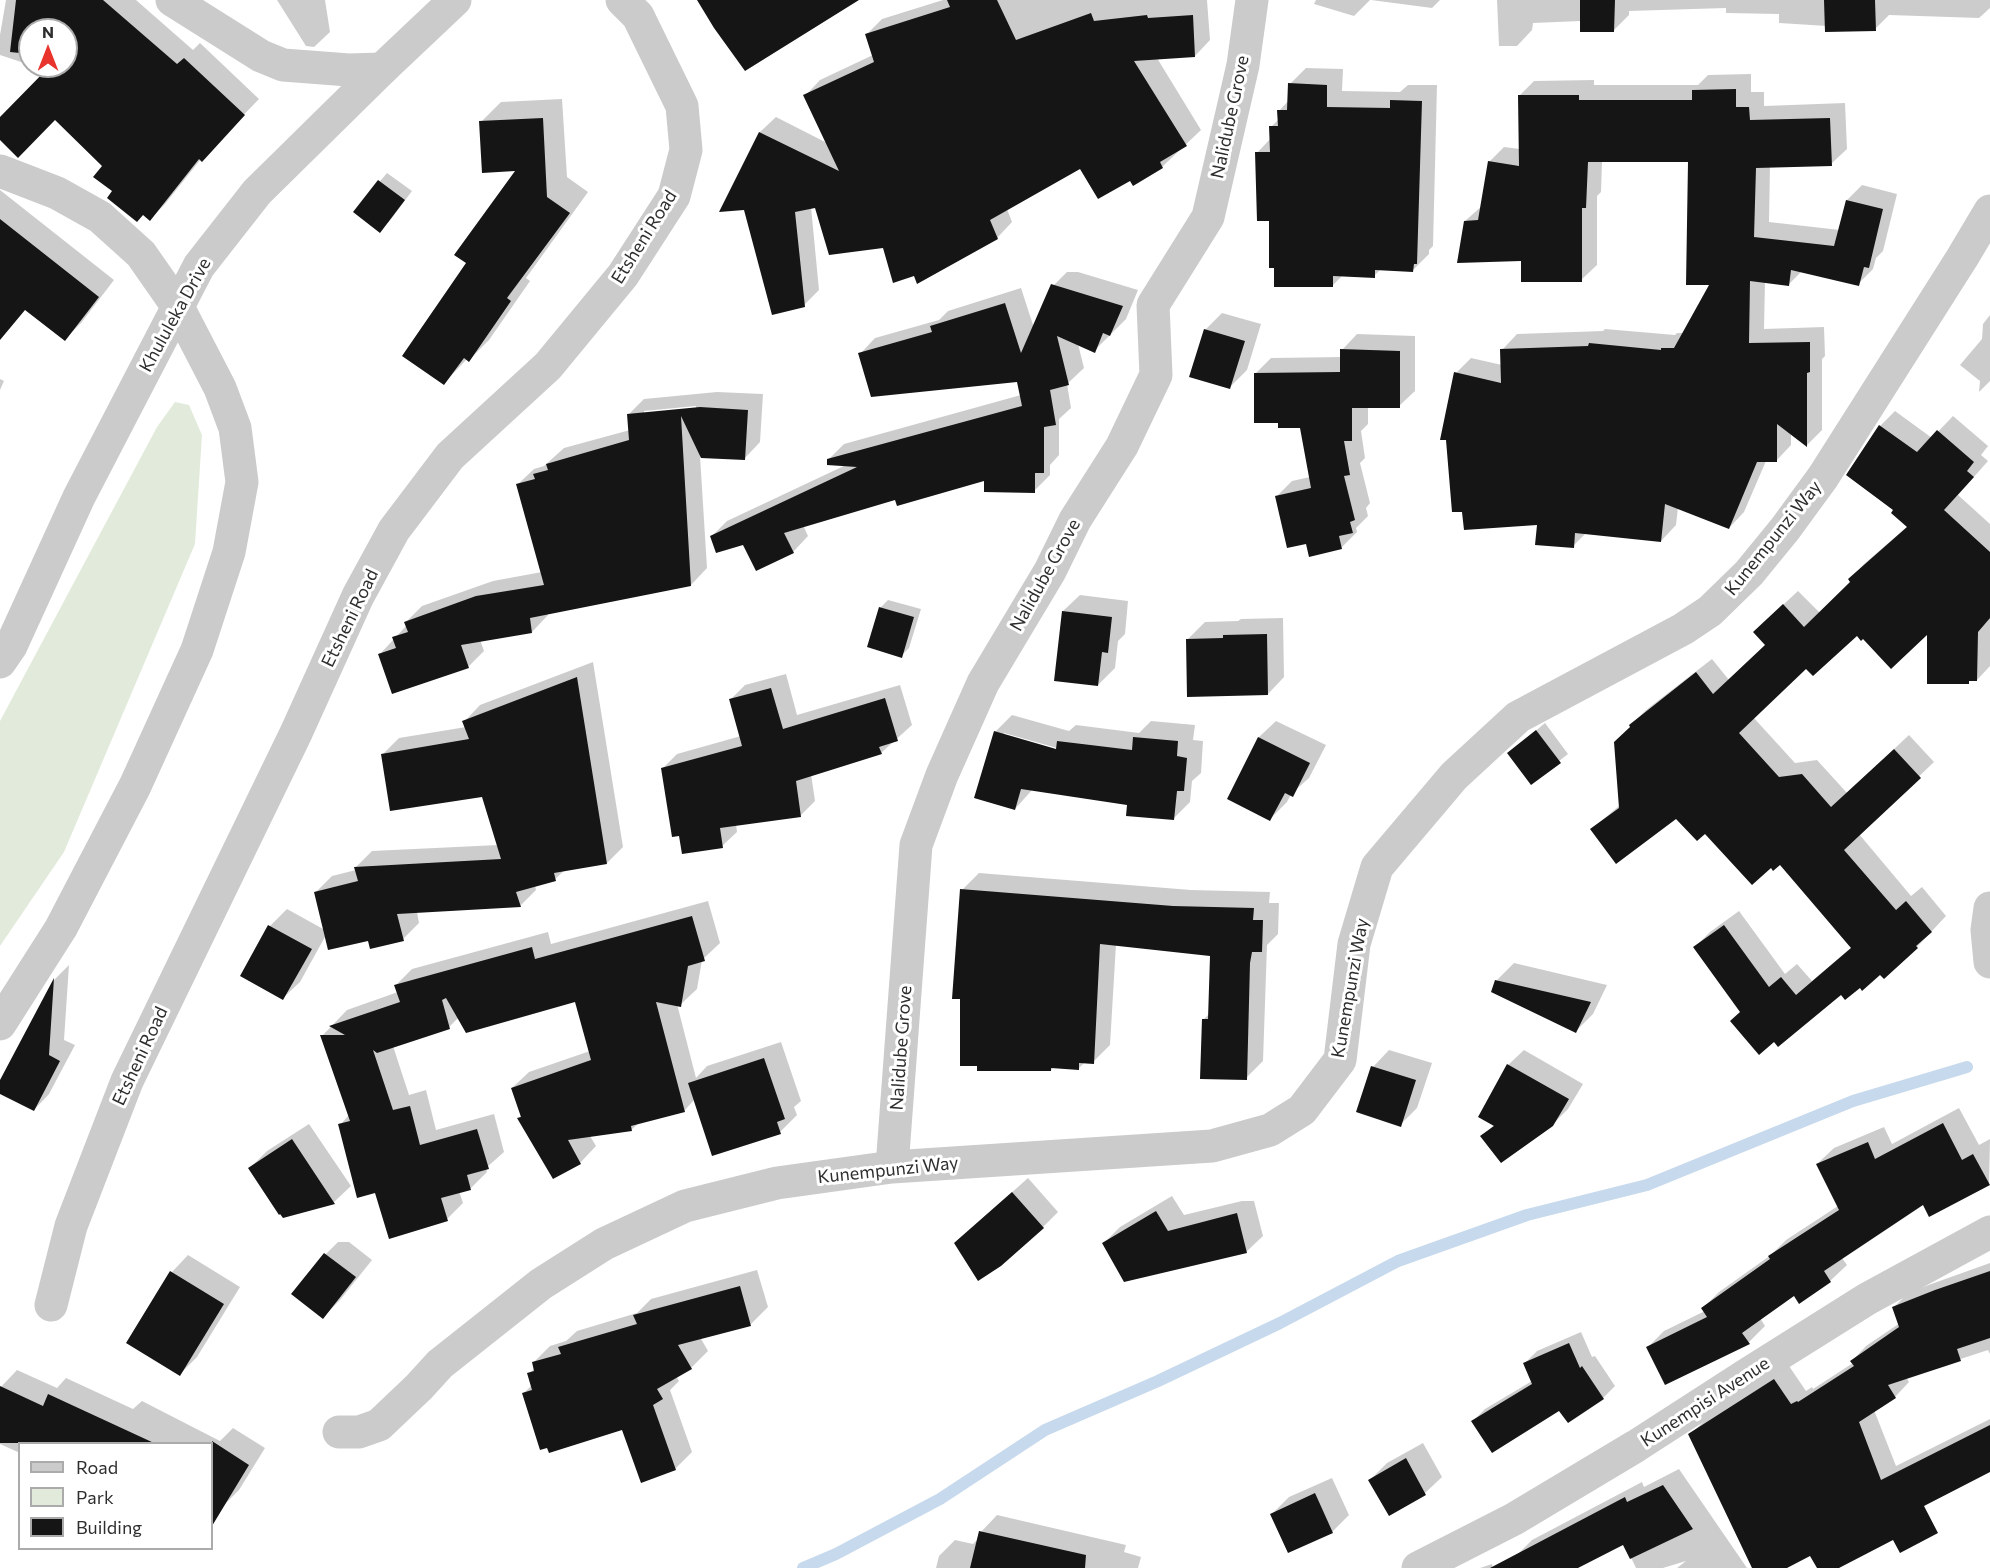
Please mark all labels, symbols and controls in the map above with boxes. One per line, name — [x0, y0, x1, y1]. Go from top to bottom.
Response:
north arrow — [18, 18, 78, 78]
text: N — [42, 22, 54, 41]
street label: Nalidube Grove — [1206, 54, 1254, 180]
street label: Etsheni Road — [607, 186, 681, 288]
street label: Khululeka Drive — [135, 254, 215, 376]
street label: Kunempunzi Way — [1720, 476, 1826, 600]
street label: Nalidube Grove — [1005, 515, 1085, 635]
street label: Etsheni Road — [317, 565, 383, 671]
street label: Kunempunzi Way — [1327, 917, 1373, 1059]
street label: Nalidube Grove — [886, 985, 916, 1111]
street label: Etsheni Road — [108, 1003, 172, 1109]
street label: Kunempunzi Way — [817, 1152, 959, 1188]
street label: Kunempisi Avenue — [1637, 1352, 1773, 1452]
legend — [18, 1442, 213, 1550]
text: Road — [76, 1456, 118, 1478]
text: Park — [76, 1486, 114, 1508]
text: Building — [76, 1516, 142, 1538]

